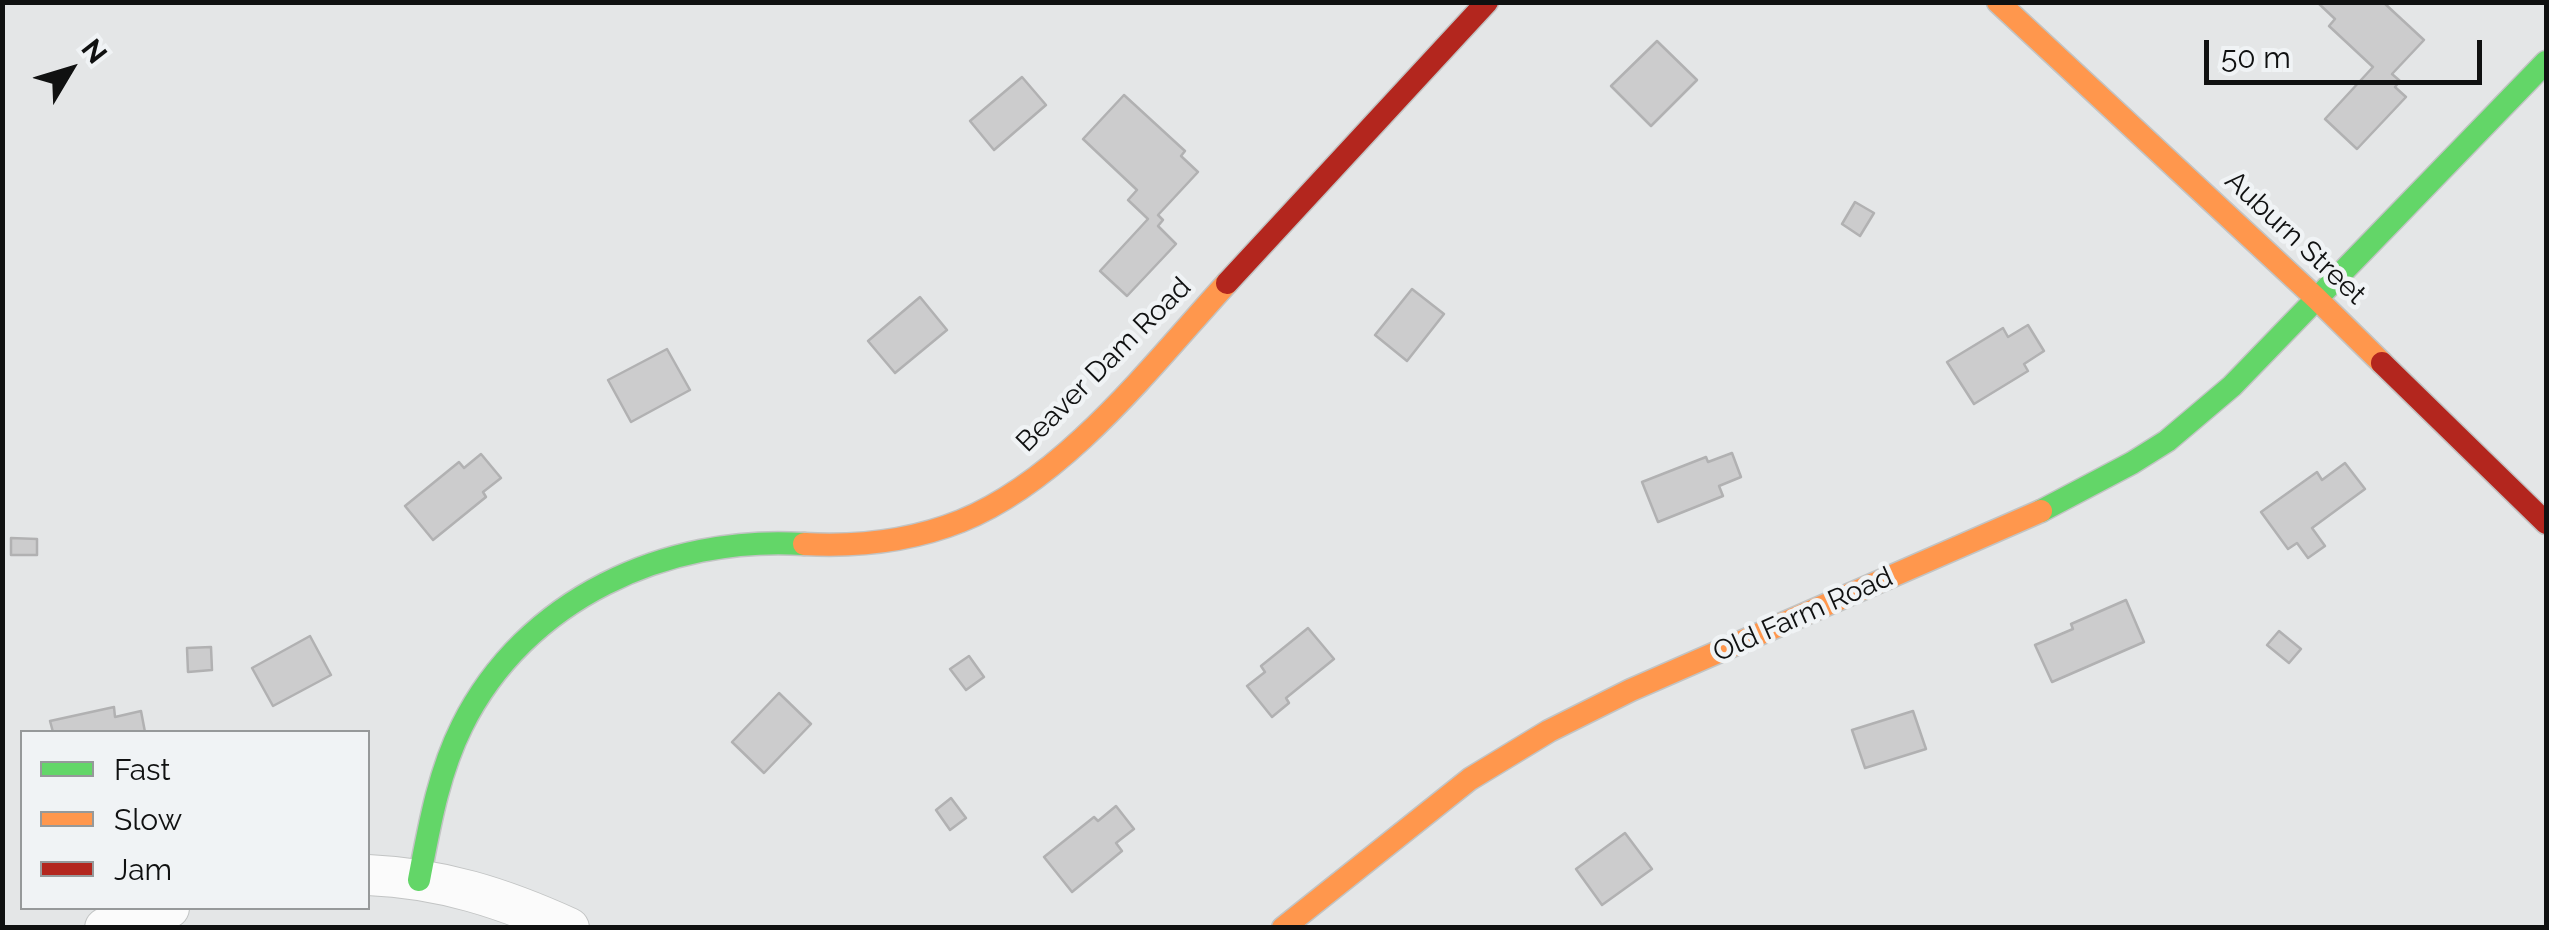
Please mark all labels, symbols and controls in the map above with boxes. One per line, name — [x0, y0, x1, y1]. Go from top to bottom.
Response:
north arrow — [20, 20, 120, 120]
scale bar — [2209, 20, 2486, 82]
text: N — [74, 33, 114, 70]
text: 50 m — [2221, 40, 2291, 75]
street label: Auburn Street — [2218, 164, 2372, 312]
street label: Beaver Dam Road — [1010, 271, 1198, 459]
street label: Old Farm Road — [1708, 560, 1898, 670]
legend — [20, 730, 370, 910]
text: Fast — [114, 752, 171, 787]
text: Slow — [114, 802, 182, 837]
text: Jam — [114, 852, 172, 887]

